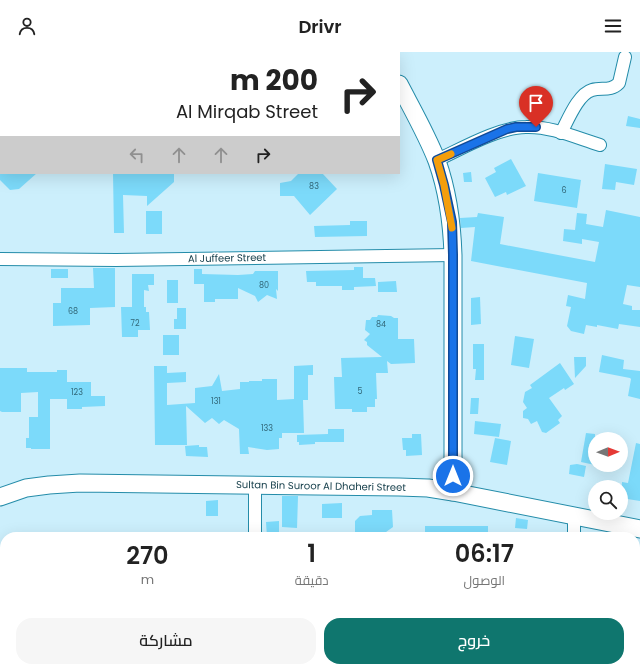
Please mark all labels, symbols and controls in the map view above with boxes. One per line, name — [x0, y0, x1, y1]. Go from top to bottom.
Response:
text: Drivr — [298, 14, 342, 39]
icon: person — [16, 15, 38, 37]
icon: menu — [602, 15, 624, 37]
text: 200 m — [230, 61, 318, 100]
icon: right — [332, 68, 384, 120]
pin — [519, 86, 553, 127]
icon: arrive — [525, 92, 547, 114]
text: Al Mirqab Street — [176, 99, 318, 124]
icon: left — [126, 144, 148, 166]
icon: ahead — [168, 144, 190, 166]
icon: ahead — [210, 144, 232, 166]
icon: right — [252, 144, 274, 166]
house number: 83 — [309, 181, 319, 192]
house number: 6 — [561, 185, 567, 196]
street label: Al Juffeer Street — [188, 250, 267, 266]
house number: 80 — [259, 280, 269, 291]
house number: 68 — [68, 306, 78, 317]
house number: 72 — [131, 318, 140, 329]
house number: 84 — [376, 319, 386, 330]
house number: 5 — [357, 386, 363, 397]
house number: 123 — [71, 387, 83, 398]
house number: 131 — [211, 396, 221, 407]
house number: 133 — [261, 423, 273, 434]
north arrow — [588, 432, 628, 472]
map controls — [588, 432, 628, 520]
position arrow — [432, 455, 474, 497]
street label: Sultan Bin Suroor Al Dhaheri Street — [236, 477, 406, 495]
button: search — [588, 480, 628, 520]
text: 1 — [307, 537, 316, 570]
text: 06:17 — [455, 537, 514, 570]
text: 270 — [126, 539, 169, 572]
text: m — [141, 570, 154, 589]
text: دقيقة — [295, 571, 329, 590]
text: الوصول — [464, 571, 505, 590]
button: مشاركة — [16, 618, 316, 664]
button: خروج — [324, 618, 624, 664]

